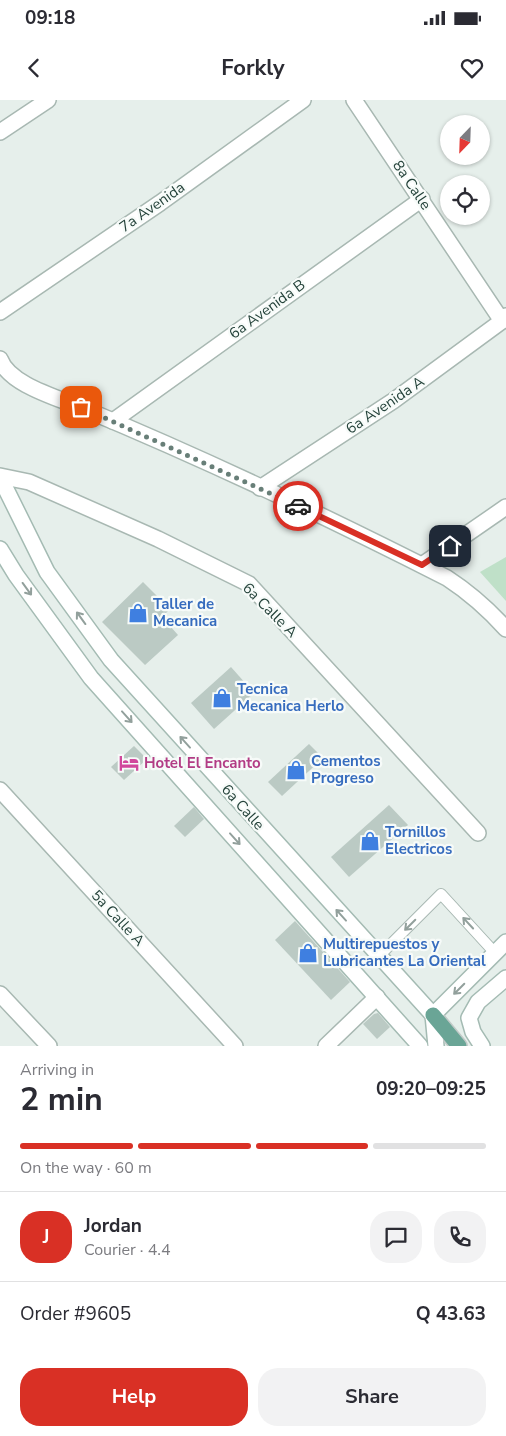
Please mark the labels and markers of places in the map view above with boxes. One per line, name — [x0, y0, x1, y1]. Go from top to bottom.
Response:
pin — [60, 386, 102, 428]
pin — [429, 525, 471, 567]
place label: Taller de Mecanica — [153, 594, 217, 631]
shop icon: Taller de Mecanica — [127, 602, 149, 624]
place label: Tecnica Mecanica Herlo — [237, 679, 345, 716]
shop icon: Tecnica Mecanica Herlo — [211, 687, 233, 709]
place label: Cementos Progreso — [311, 751, 381, 788]
hotel icon: Hotel El Encanto — [118, 752, 140, 774]
place label: Hotel El Encanto — [144, 753, 261, 773]
shop icon: Cementos Progreso — [285, 759, 307, 781]
place label: Tornillos Electricos — [385, 822, 452, 859]
shop icon: Tornillos Electricos — [359, 830, 381, 852]
place label: Multirepuestos y Lubricantes La Oriental — [323, 934, 486, 971]
shop icon: Multirepuestos y Lubricantes La Oriental — [297, 942, 319, 964]

